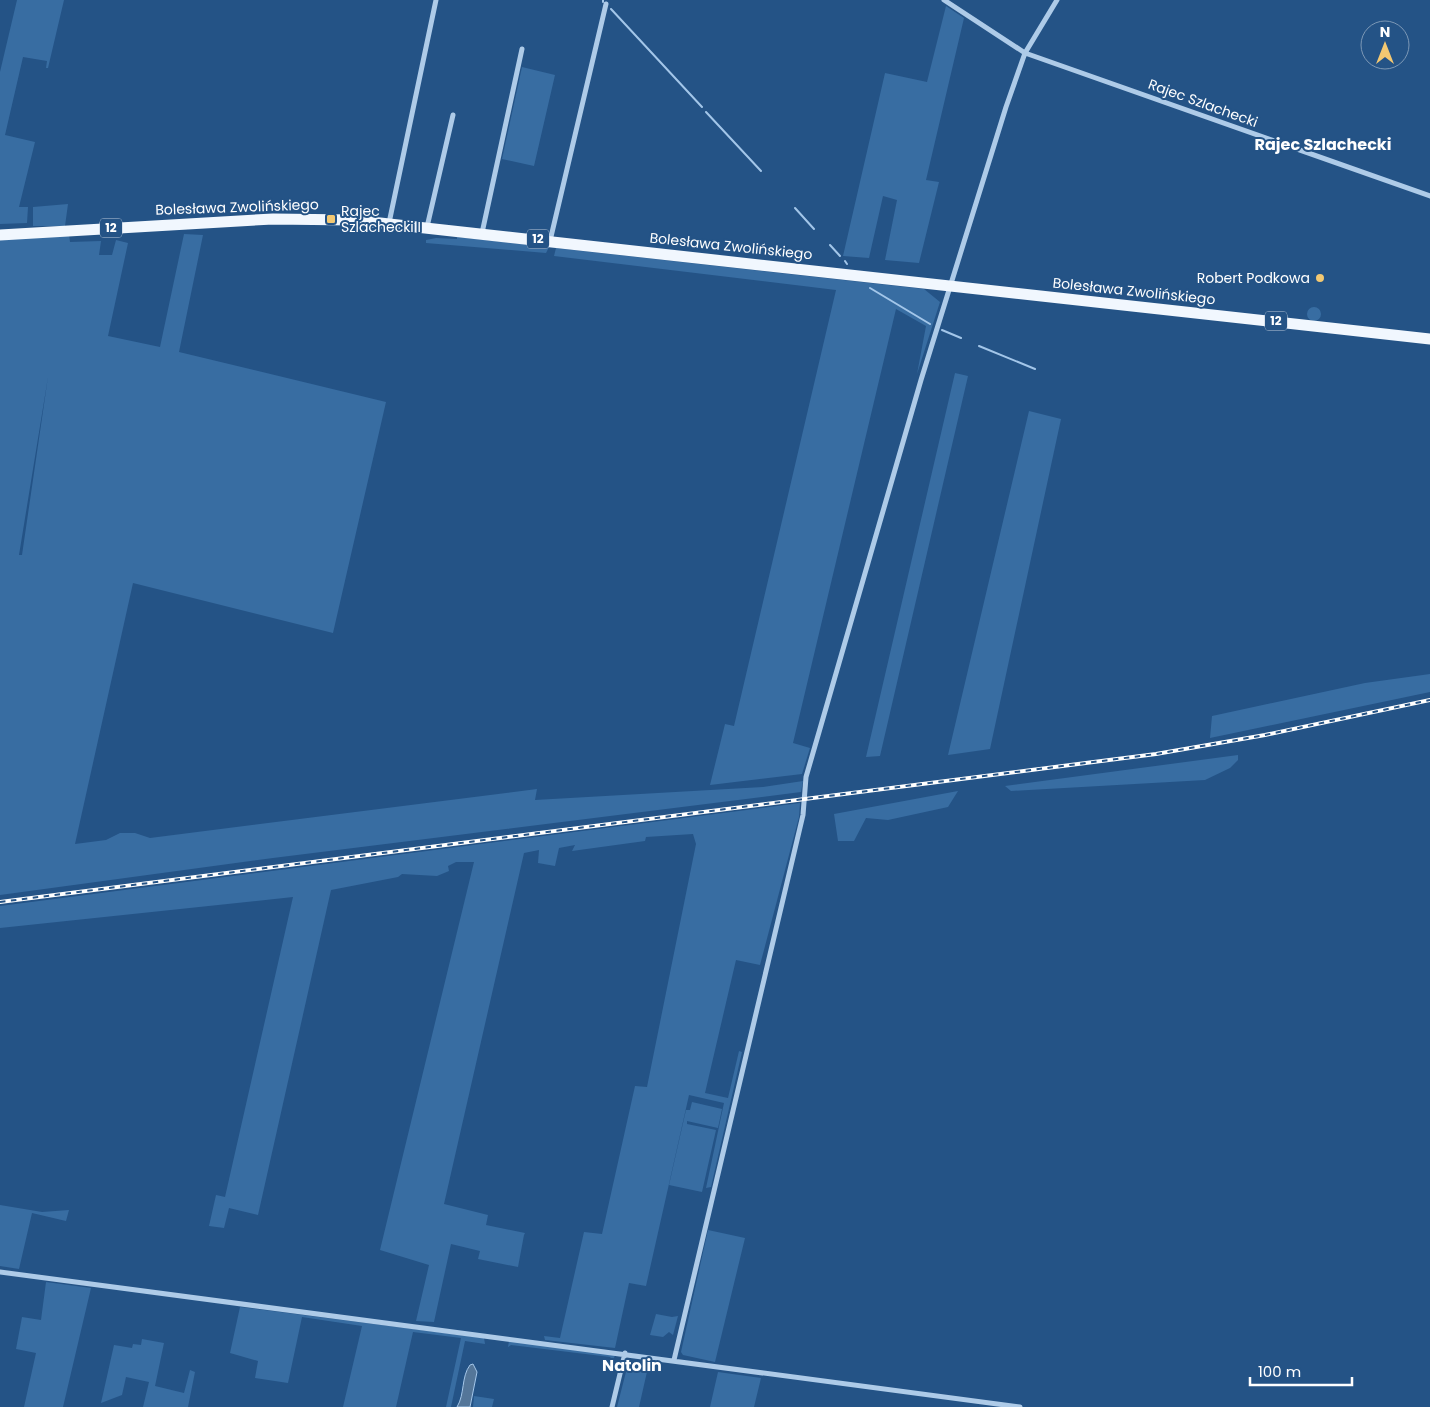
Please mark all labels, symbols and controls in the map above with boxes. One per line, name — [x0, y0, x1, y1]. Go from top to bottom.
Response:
north arrow — [1360, 20, 1410, 70]
text: N — [1380, 22, 1390, 42]
street label: Rajec Szlachecki — [1145, 74, 1261, 132]
district label: Rajec Szlachecki — [1255, 133, 1391, 156]
street label: Bolesława Zwolińskiego — [155, 194, 319, 220]
place label: Rajec Szlachecki I — [341, 201, 421, 237]
marker: Rajec Szlachecki I — [325, 213, 337, 225]
road number: 12 — [100, 218, 122, 238]
street label: Bolesława Zwolińskiego — [649, 228, 813, 264]
road number: 12 — [527, 230, 549, 248]
place label: Robert Podkowa — [1197, 268, 1310, 288]
marker: Robert Podkowa — [1314, 272, 1326, 284]
street label: Bolesława Zwolińskiego — [1052, 273, 1216, 309]
road number: 12 — [1265, 312, 1287, 331]
district label: Natolin — [602, 1354, 662, 1377]
scale bar — [1250, 1354, 1352, 1386]
text: 100 m — [1258, 1361, 1301, 1382]

